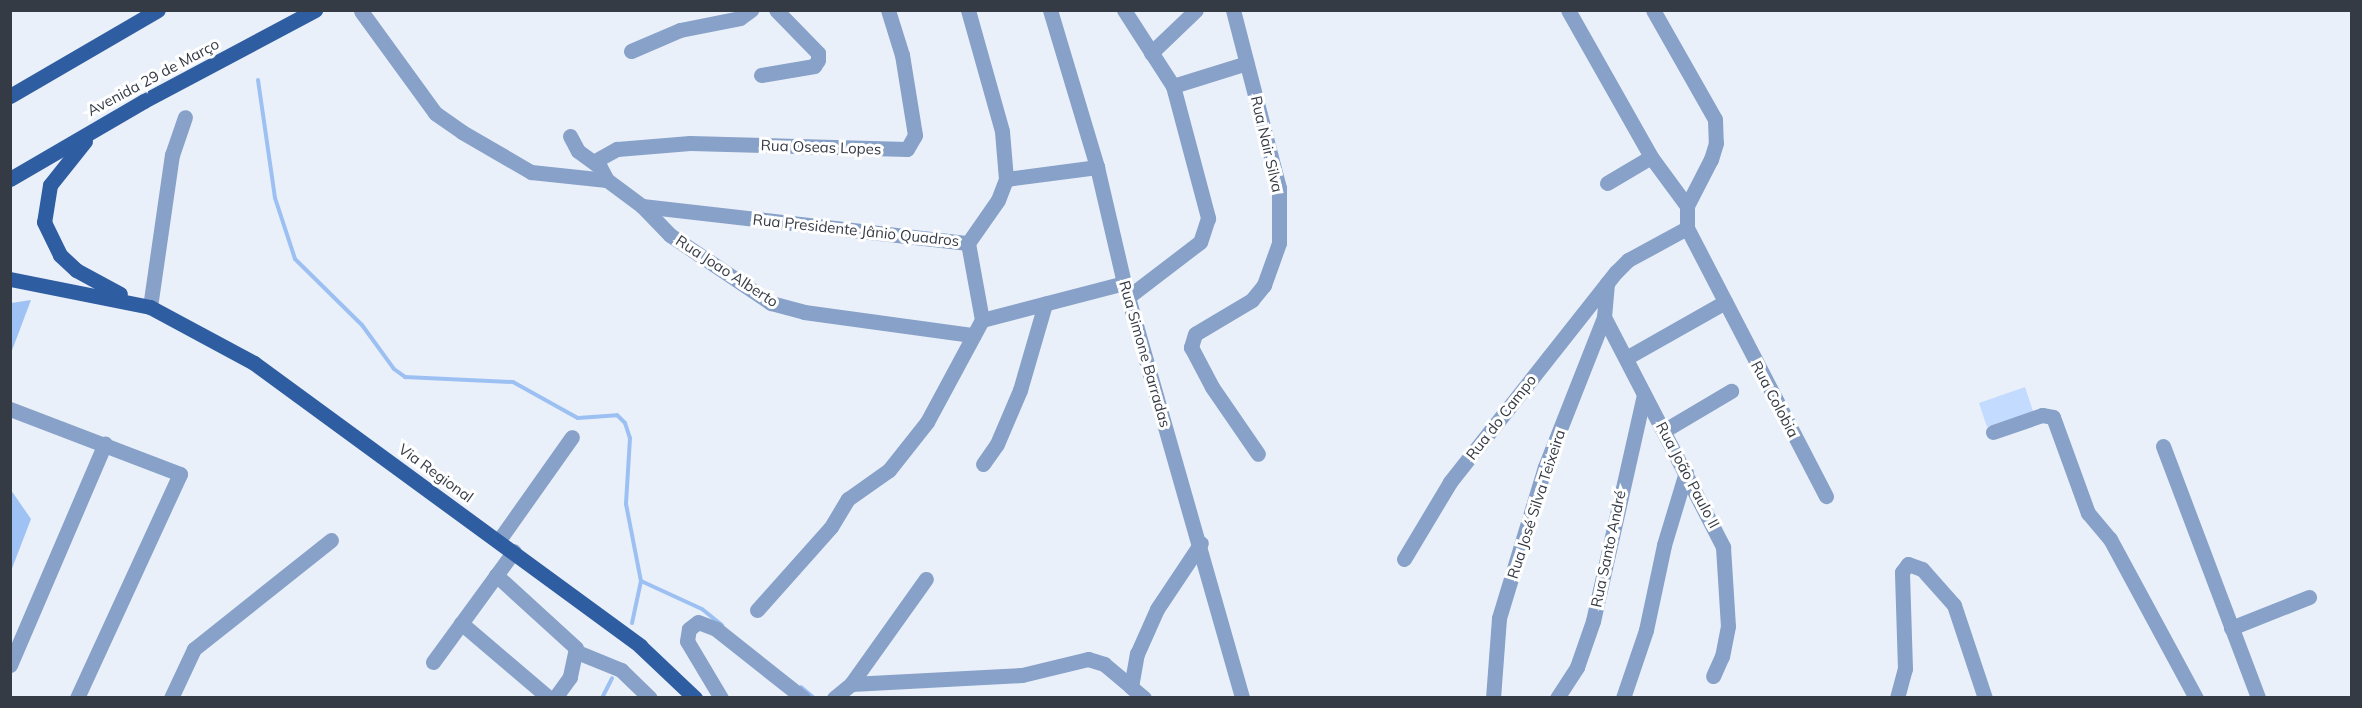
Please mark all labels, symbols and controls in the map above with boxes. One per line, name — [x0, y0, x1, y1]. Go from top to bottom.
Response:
street label: Avenida 29 de Março — [84, 35, 222, 119]
street label: Rua Nair Silva — [1247, 94, 1287, 194]
street label: Rua Oseas Lopes — [760, 136, 882, 158]
street label: Rua Presidente Jânio Quadros — [752, 210, 960, 250]
street label: Rua Joao Alberto — [673, 231, 781, 311]
street label: Rua Simone Barradas — [1115, 279, 1175, 429]
street label: Rua Colobia — [1747, 358, 1803, 440]
street label: Rua do Campo — [1462, 371, 1540, 463]
street label: Rua João Paulo II — [1652, 419, 1724, 531]
street label: Rua José Silva Teixeira — [1503, 427, 1569, 581]
street label: Via Regional — [395, 440, 477, 506]
street label: Rua Santo André — [1587, 489, 1629, 609]

